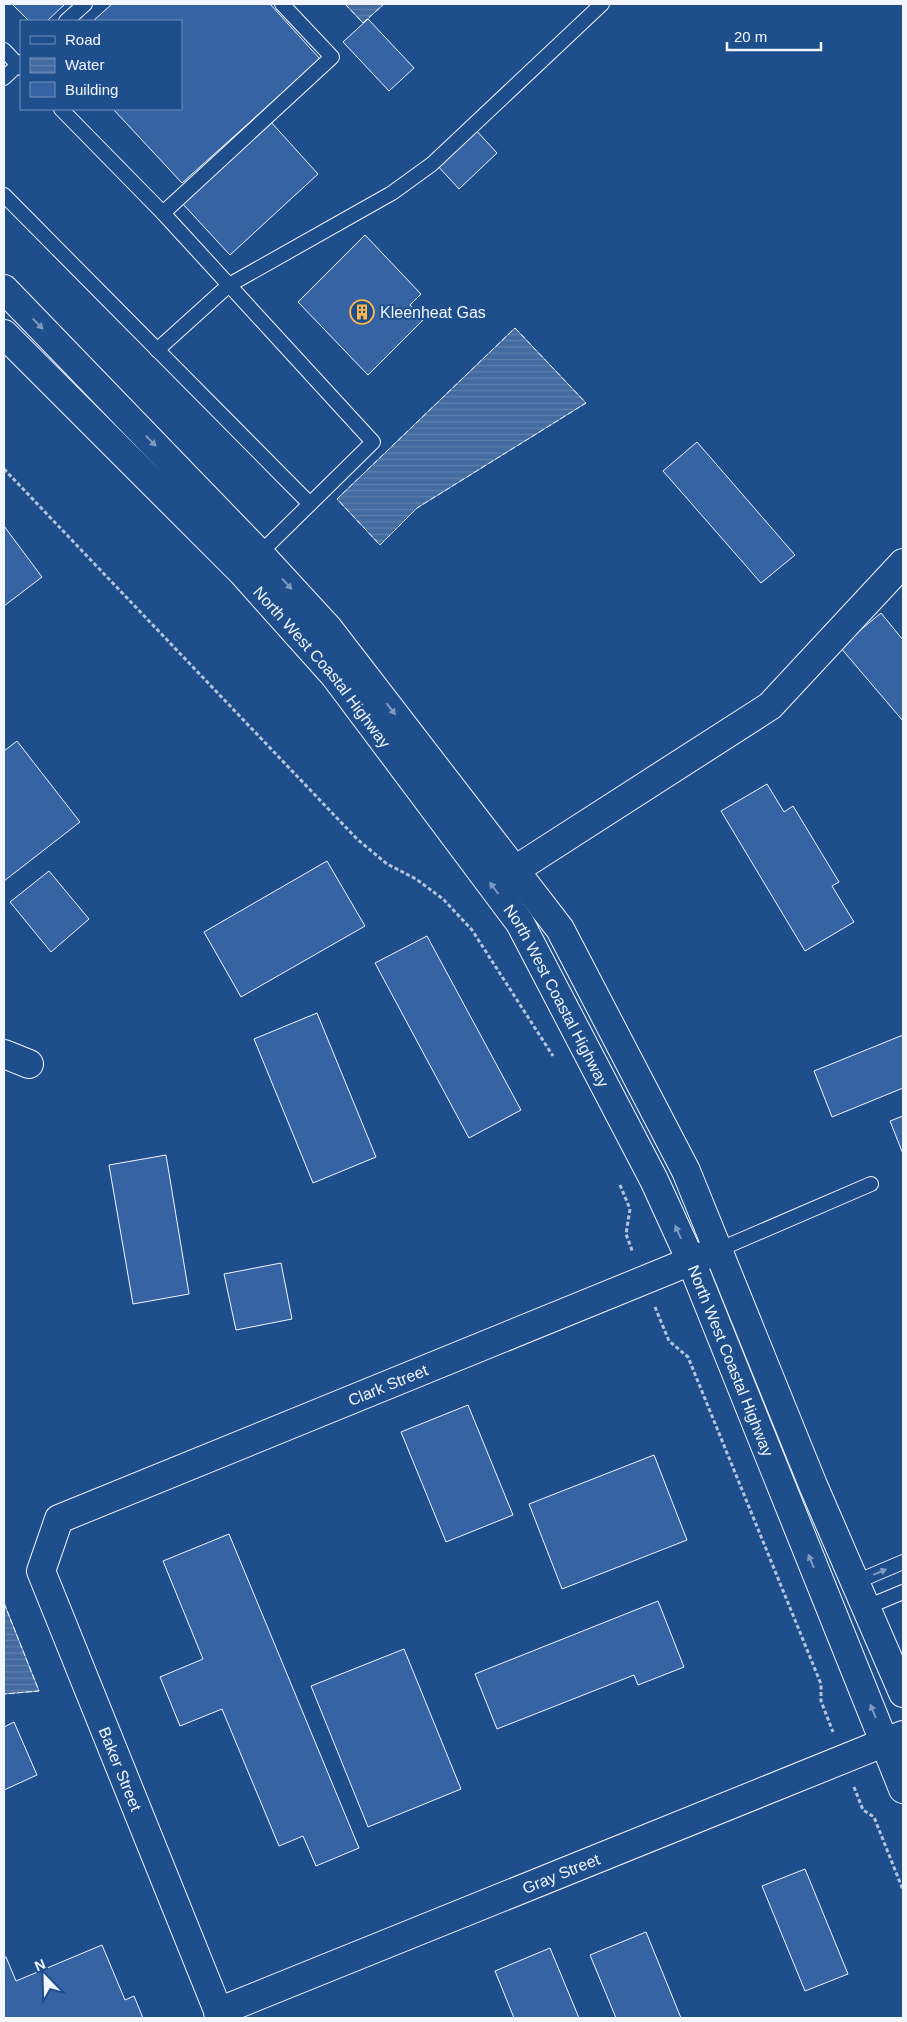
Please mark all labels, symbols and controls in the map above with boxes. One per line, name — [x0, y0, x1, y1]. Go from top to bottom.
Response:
legend — [20, 20, 182, 110]
scale bar — [727, 20, 821, 52]
text: 20 m — [734, 28, 767, 45]
text: Road — [65, 31, 101, 48]
text: Water — [65, 56, 104, 73]
text: Building — [65, 81, 118, 98]
building icon: Kleenheat Gas — [349, 299, 375, 325]
place label: Kleenheat Gas — [380, 304, 486, 321]
one-way arrow — [32, 318, 44, 330]
one-way arrow — [144, 435, 156, 447]
one-way arrow — [281, 577, 293, 589]
street label: North West Coastal Highway — [250, 583, 394, 751]
one-way arrow — [385, 702, 396, 715]
one-way arrow — [488, 882, 499, 895]
street label: North West Coastal Highway — [501, 901, 612, 1090]
one-way arrow — [673, 1225, 681, 1239]
street label: North West Coastal Highway — [685, 1263, 777, 1459]
street label: Clark Street — [345, 1361, 431, 1409]
one-way arrow — [807, 1553, 814, 1568]
one-way arrow — [872, 1567, 887, 1575]
one-way arrow — [868, 1704, 876, 1718]
street label: Baker Street — [95, 1725, 145, 1814]
street label: Gray Street — [520, 1850, 603, 1897]
north arrow — [20, 1952, 70, 2002]
text: N — [32, 1956, 48, 1974]

